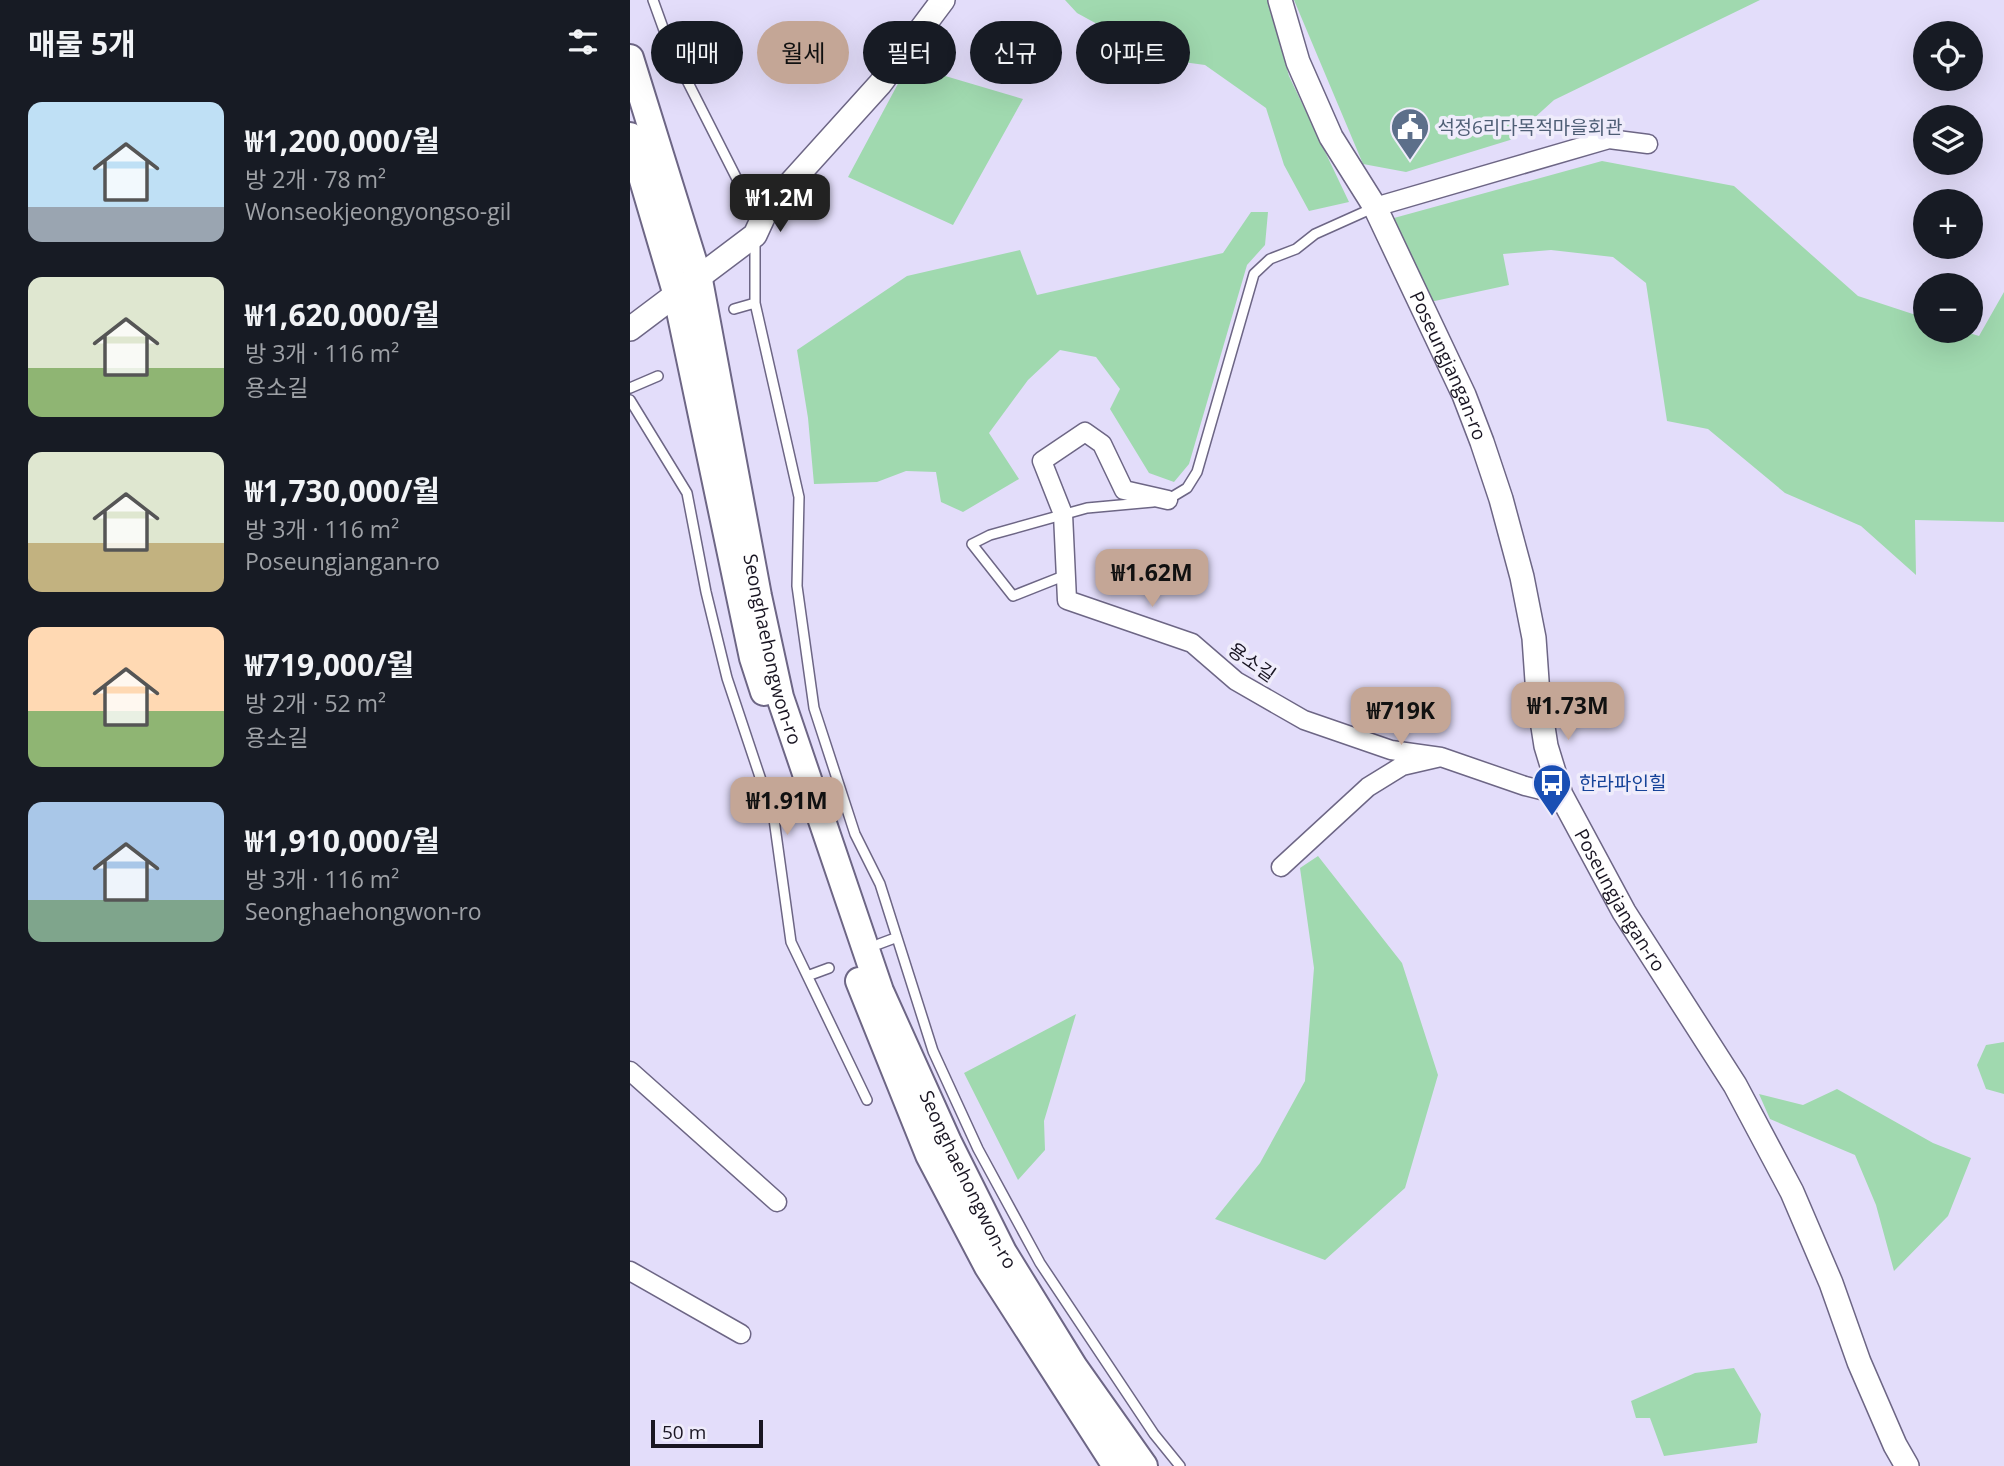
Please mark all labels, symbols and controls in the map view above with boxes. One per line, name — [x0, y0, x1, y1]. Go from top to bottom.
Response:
chip: 매매 — [651, 21, 743, 84]
chip: 월세 — [757, 21, 849, 84]
chip: 필터 — [863, 21, 956, 84]
chip: 신규 — [970, 21, 1062, 84]
chip: 아파트 — [1076, 21, 1190, 84]
map controls — [1913, 21, 1983, 343]
button: locate — [1913, 21, 1983, 91]
text: 매물 5개 — [28, 23, 136, 64]
icon: filters — [564, 23, 602, 61]
button: layers — [1913, 105, 1983, 175]
public building icon: 석정6리다목적마을회관 — [1389, 106, 1431, 161]
place label: 석정6리다목적마을회관 — [1437, 114, 1623, 140]
text: ₩1,200,000/월 — [245, 120, 440, 161]
icon: home — [84, 130, 168, 214]
text: 방 2개 · 78 m² — [245, 163, 386, 195]
pin: ₩1.2M — [731, 174, 829, 234]
text: ₩1.2M — [746, 181, 814, 213]
button: + — [1913, 189, 1983, 259]
text: Wonseokjeongyongso-gil — [245, 195, 511, 227]
button: − — [1913, 273, 1983, 343]
street label: Poseungjangan-ro — [1404, 287, 1493, 444]
text: ₩1,620,000/월 — [245, 294, 440, 335]
icon: home — [84, 305, 168, 389]
text: 방 3개 · 116 m² — [245, 337, 399, 369]
text: 용소길 — [245, 371, 308, 403]
text: ₩1,730,000/월 — [245, 470, 440, 511]
icon: home — [84, 480, 168, 564]
text: 방 3개 · 116 m² — [245, 513, 399, 545]
text: Poseungjangan-ro — [245, 545, 440, 577]
pin: ₩1.62M — [1095, 550, 1209, 609]
street label: Seonghaehongwon-ro — [737, 552, 808, 748]
text: ₩1.62M — [1111, 556, 1193, 588]
street label: 용소길 — [1223, 636, 1281, 688]
text: ₩719,000/월 — [245, 644, 414, 685]
icon: home — [84, 655, 168, 739]
pin: ₩1.73M — [1511, 682, 1625, 742]
text: 방 2개 · 52 m² — [245, 687, 386, 719]
pin: ₩719K — [1352, 688, 1450, 747]
text: ₩1.73M — [1527, 689, 1609, 721]
text: ₩719K — [1367, 694, 1435, 726]
text: 용소길 — [245, 721, 308, 753]
bus stop icon: 한라파인힐 — [1531, 762, 1573, 817]
place label: 한라파인힐 — [1579, 770, 1666, 796]
pin: ₩1.91M — [730, 778, 844, 837]
text: ₩1.91M — [746, 784, 828, 816]
text: ₩1,910,000/월 — [245, 820, 440, 861]
street label: Poseungjangan-ro — [1568, 824, 1672, 976]
icon: home — [84, 830, 168, 914]
text: 방 3개 · 116 m² — [245, 863, 399, 895]
text: Seonghaehongwon-ro — [245, 895, 482, 927]
street label: Seonghaehongwon-ro — [913, 1086, 1023, 1274]
scale bar — [651, 1417, 763, 1449]
text: 50 m — [662, 1419, 706, 1445]

